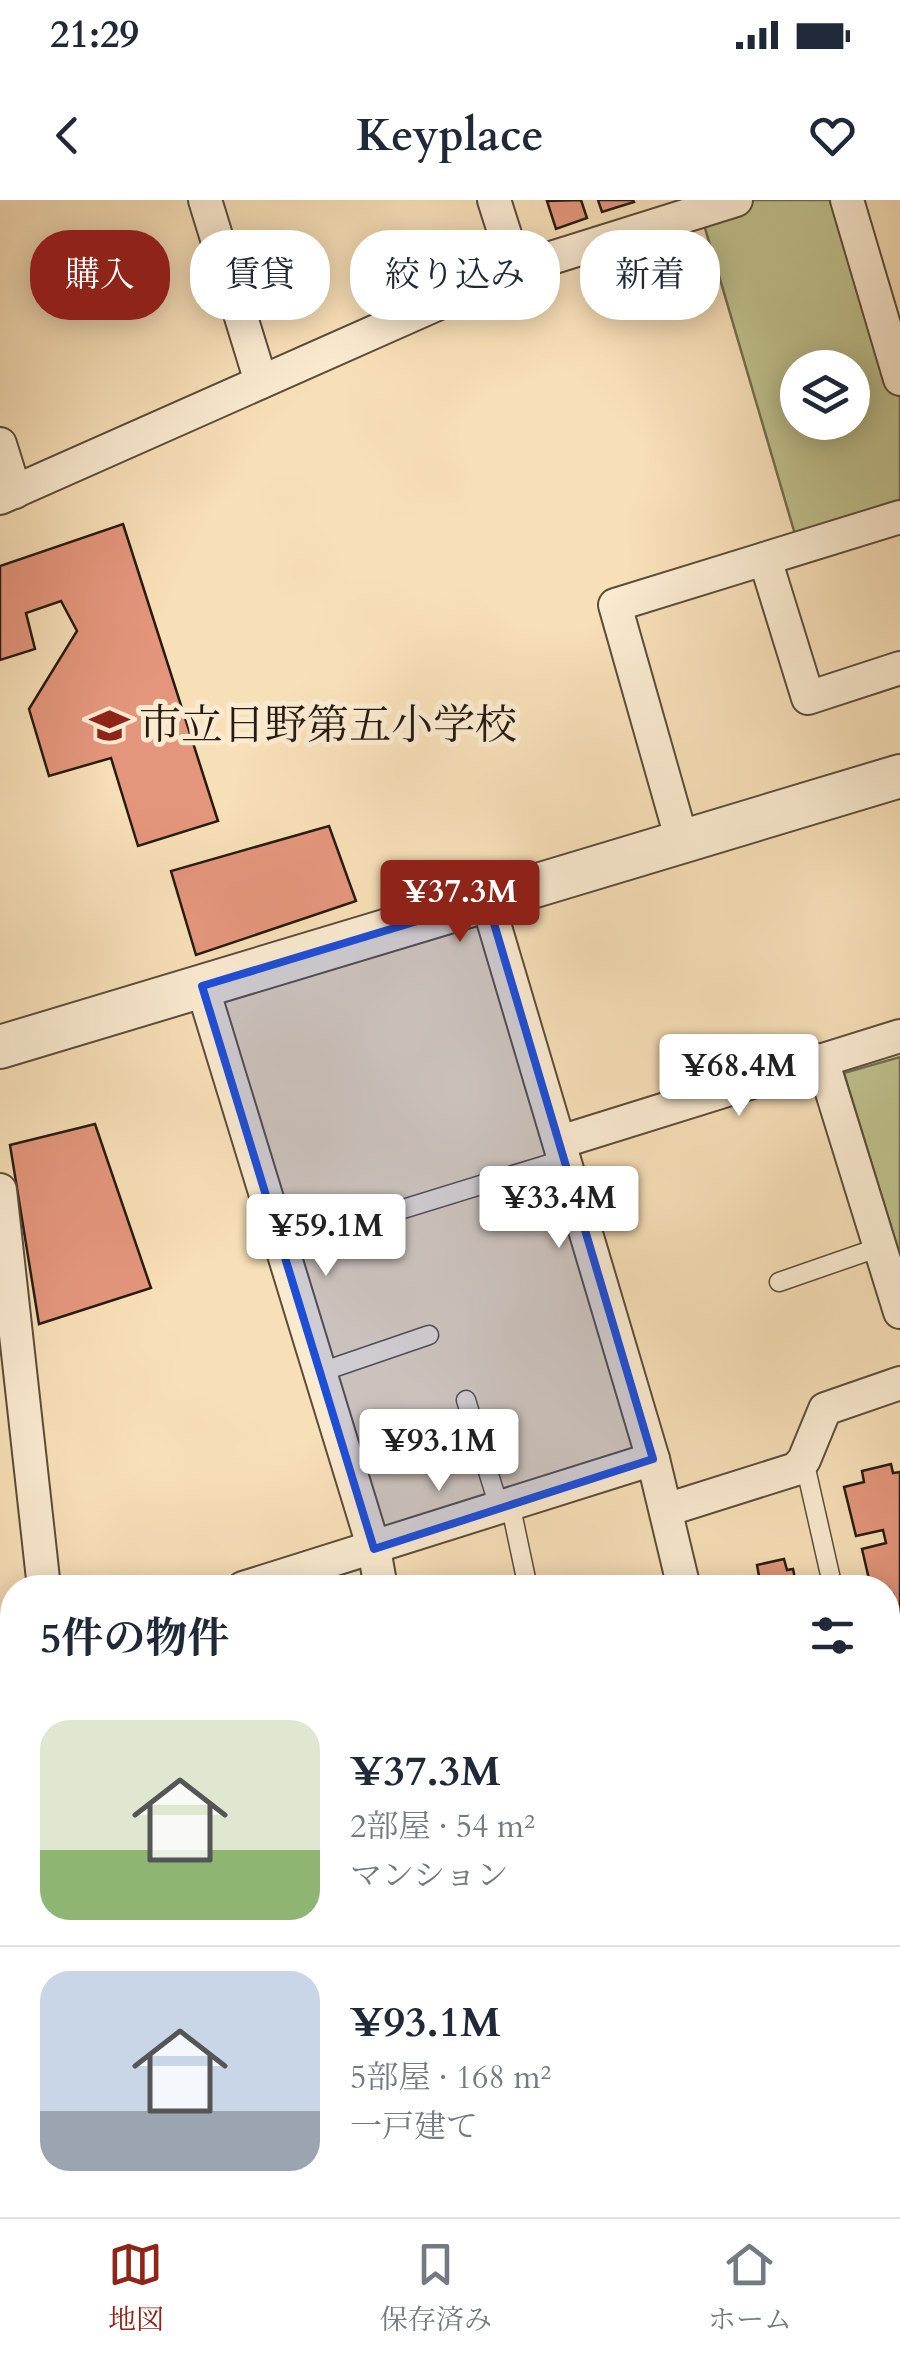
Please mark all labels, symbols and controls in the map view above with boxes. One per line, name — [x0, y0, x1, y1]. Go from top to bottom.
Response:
text: 21:29 — [50, 9, 139, 61]
text: Keyplace — [356, 105, 544, 166]
icon: back — [40, 108, 95, 163]
icon: heart — [805, 108, 860, 163]
chip: 購入 — [30, 230, 170, 320]
chip: 賃貸 — [190, 230, 330, 320]
chip: 絞り込み — [350, 230, 560, 320]
chip: 新着 — [580, 230, 720, 320]
map controls — [780, 350, 870, 440]
button: layers — [780, 350, 870, 440]
place label: 市立日野第五小学校 — [139, 697, 517, 754]
school or university icon: 市立日野第五小学校 — [88, 704, 130, 746]
pin: ¥37.3M — [379, 860, 541, 945]
text: ¥37.3M — [402, 870, 518, 914]
pin: ¥68.4M — [658, 1034, 820, 1119]
text: ¥68.4M — [681, 1044, 797, 1088]
pin: ¥33.4M — [478, 1166, 640, 1251]
text: ¥33.4M — [501, 1176, 617, 1220]
pin: ¥59.1M — [245, 1194, 407, 1279]
text: ¥59.1M — [268, 1204, 384, 1248]
pin: ¥93.1M — [358, 1409, 520, 1494]
text: ¥93.1M — [381, 1419, 497, 1463]
icon: filters — [805, 1608, 860, 1663]
text: 5件の物件 — [40, 1610, 230, 1667]
text: ¥37.3M — [350, 1743, 501, 1800]
icon: home — [120, 1760, 240, 1880]
text: 2部屋 · 54 m² — [350, 1805, 535, 1849]
text: マンション — [350, 1854, 509, 1898]
text: ¥93.1M — [350, 1994, 501, 2051]
icon: home — [120, 2011, 240, 2131]
text: 5部屋 · 168 m² — [350, 2056, 551, 2100]
text: 一戸建て — [350, 2105, 478, 2149]
tab: 地図 — [108, 2237, 164, 2339]
tab: 保存済み — [380, 2237, 492, 2339]
tab: ホーム — [708, 2237, 792, 2339]

